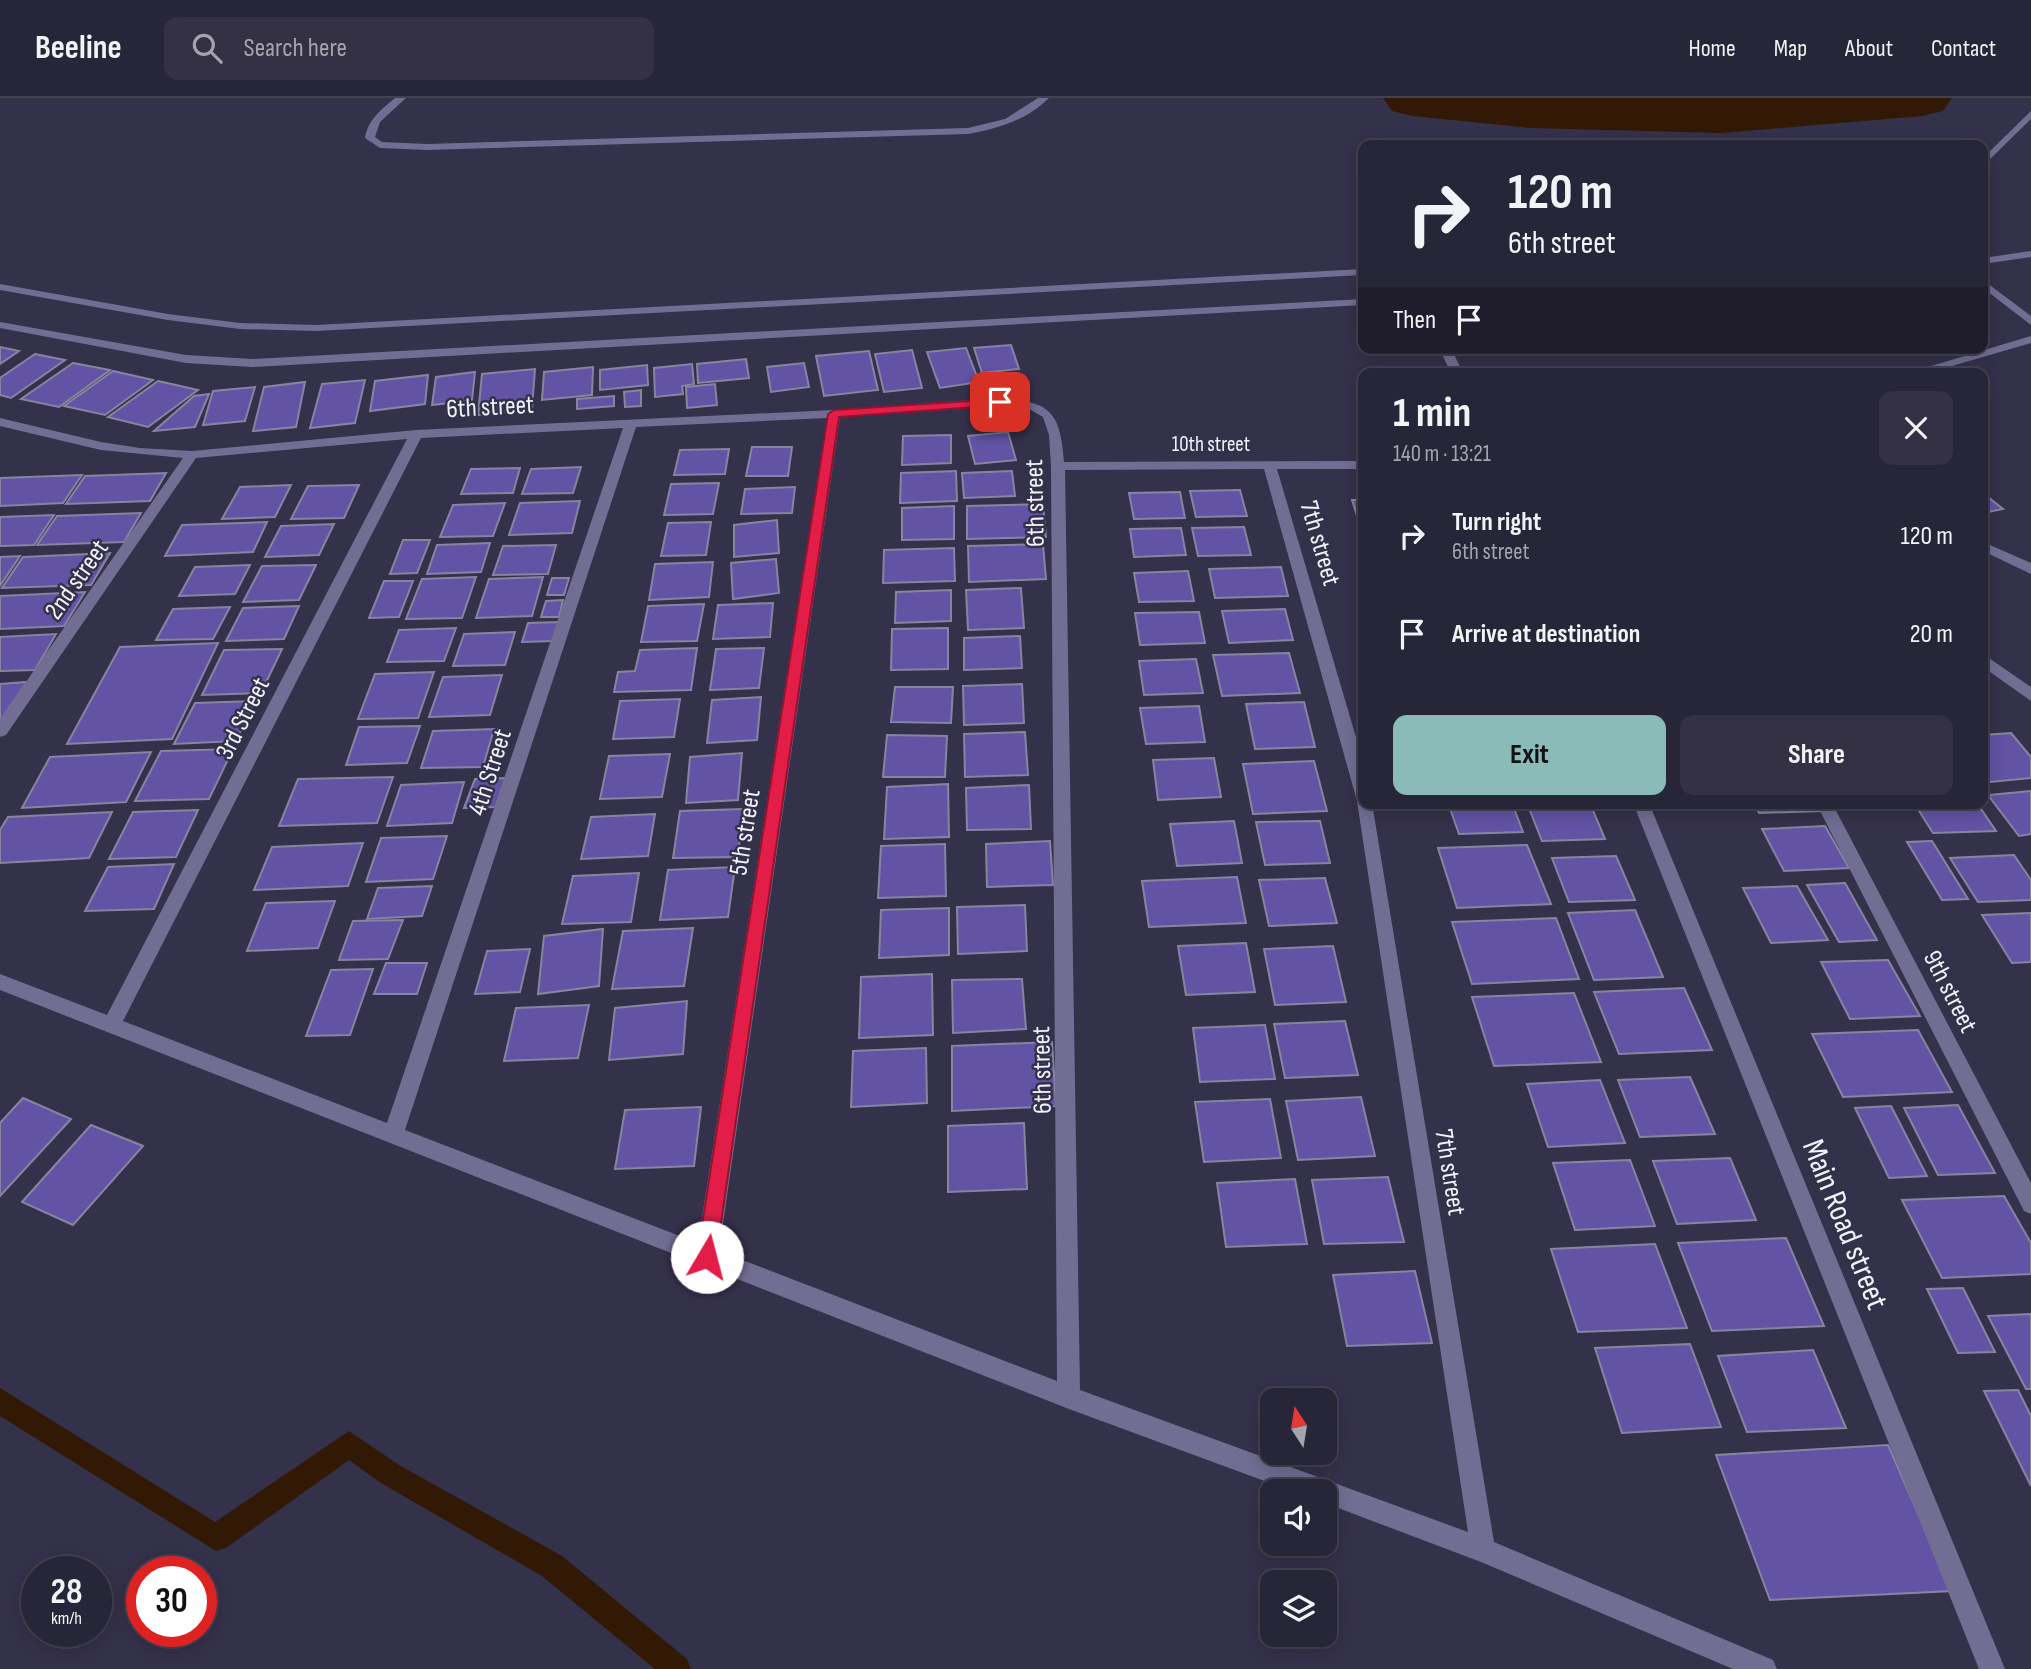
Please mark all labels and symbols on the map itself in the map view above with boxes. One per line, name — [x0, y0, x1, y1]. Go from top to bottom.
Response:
pin — [970, 372, 1030, 432]
street label: 6th street — [445, 390, 535, 425]
street label: 10th street — [1172, 432, 1250, 457]
street label: 6th street — [1019, 459, 1052, 547]
street label: 7th street — [1293, 497, 1346, 590]
street label: 2nd street — [39, 534, 116, 626]
street label: 3rd Street — [210, 672, 277, 765]
street label: 4th Street — [462, 725, 519, 820]
street label: 5th street — [723, 787, 768, 877]
street label: 9th street — [1916, 945, 1983, 1038]
street label: 6th street — [1026, 1026, 1059, 1114]
street label: 7th street — [1427, 1127, 1472, 1218]
street label: Main Road street — [1793, 1134, 1896, 1315]
position arrow — [670, 1220, 744, 1294]
north arrow — [1260, 1388, 1337, 1465]
speed limit sign: 30 — [126, 1556, 217, 1647]

